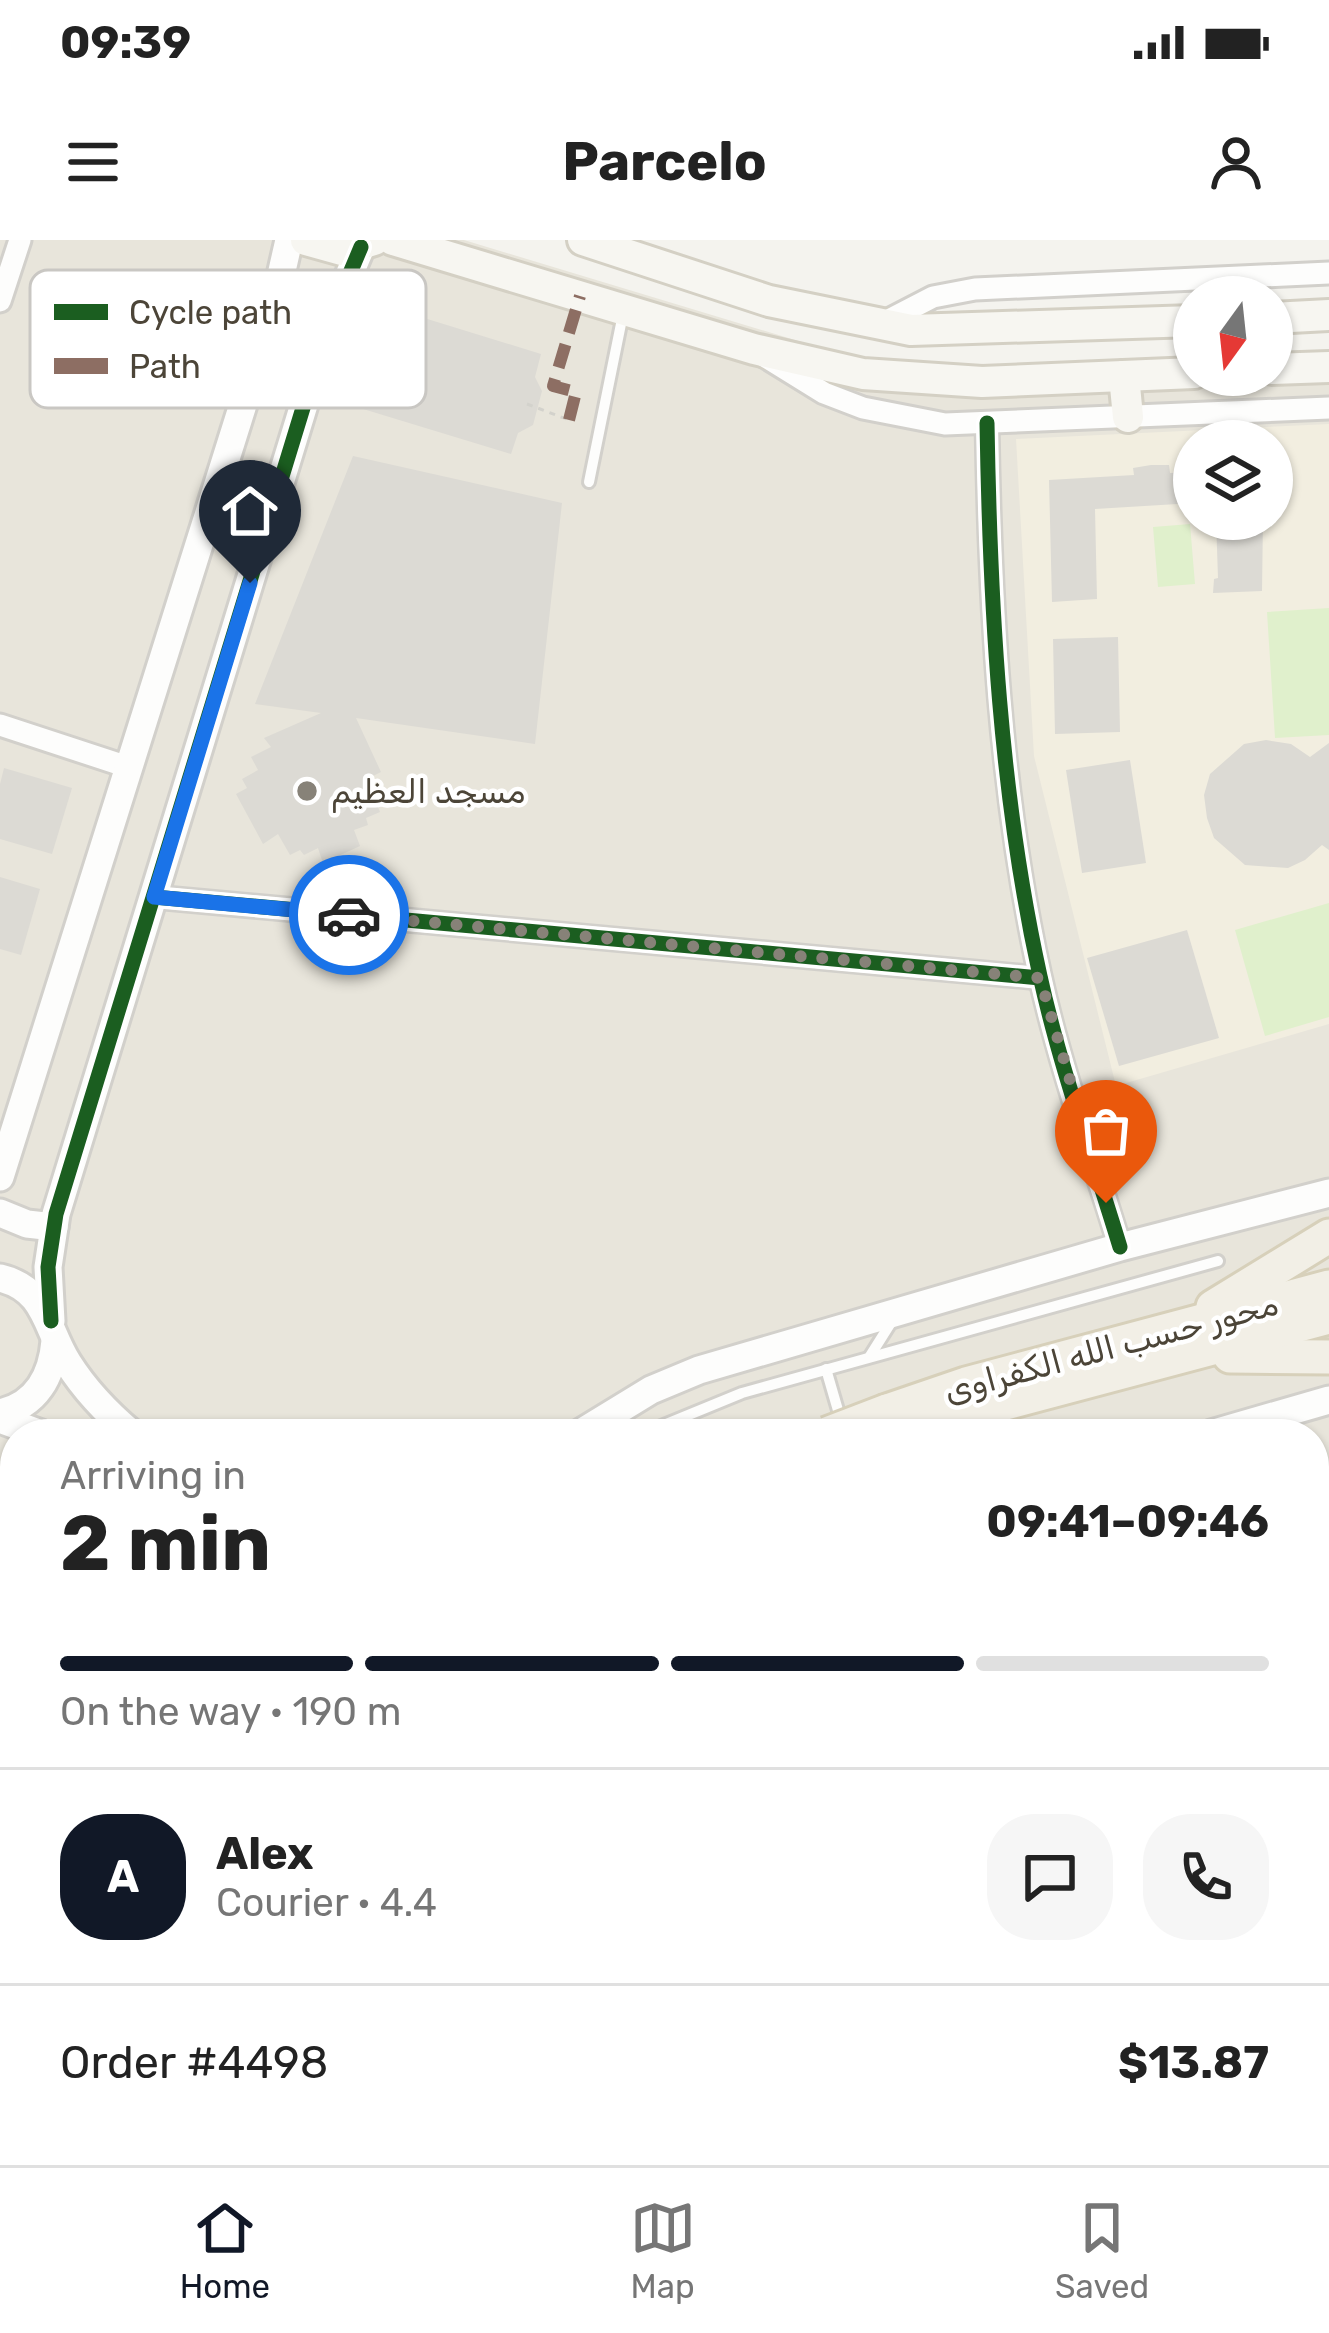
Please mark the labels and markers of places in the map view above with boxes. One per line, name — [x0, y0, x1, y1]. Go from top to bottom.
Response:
pin — [199, 460, 301, 583]
place label: مسجد العظيم — [331, 772, 526, 813]
marker: مسجد العظيم — [294, 778, 320, 804]
pin — [1055, 1080, 1157, 1203]

